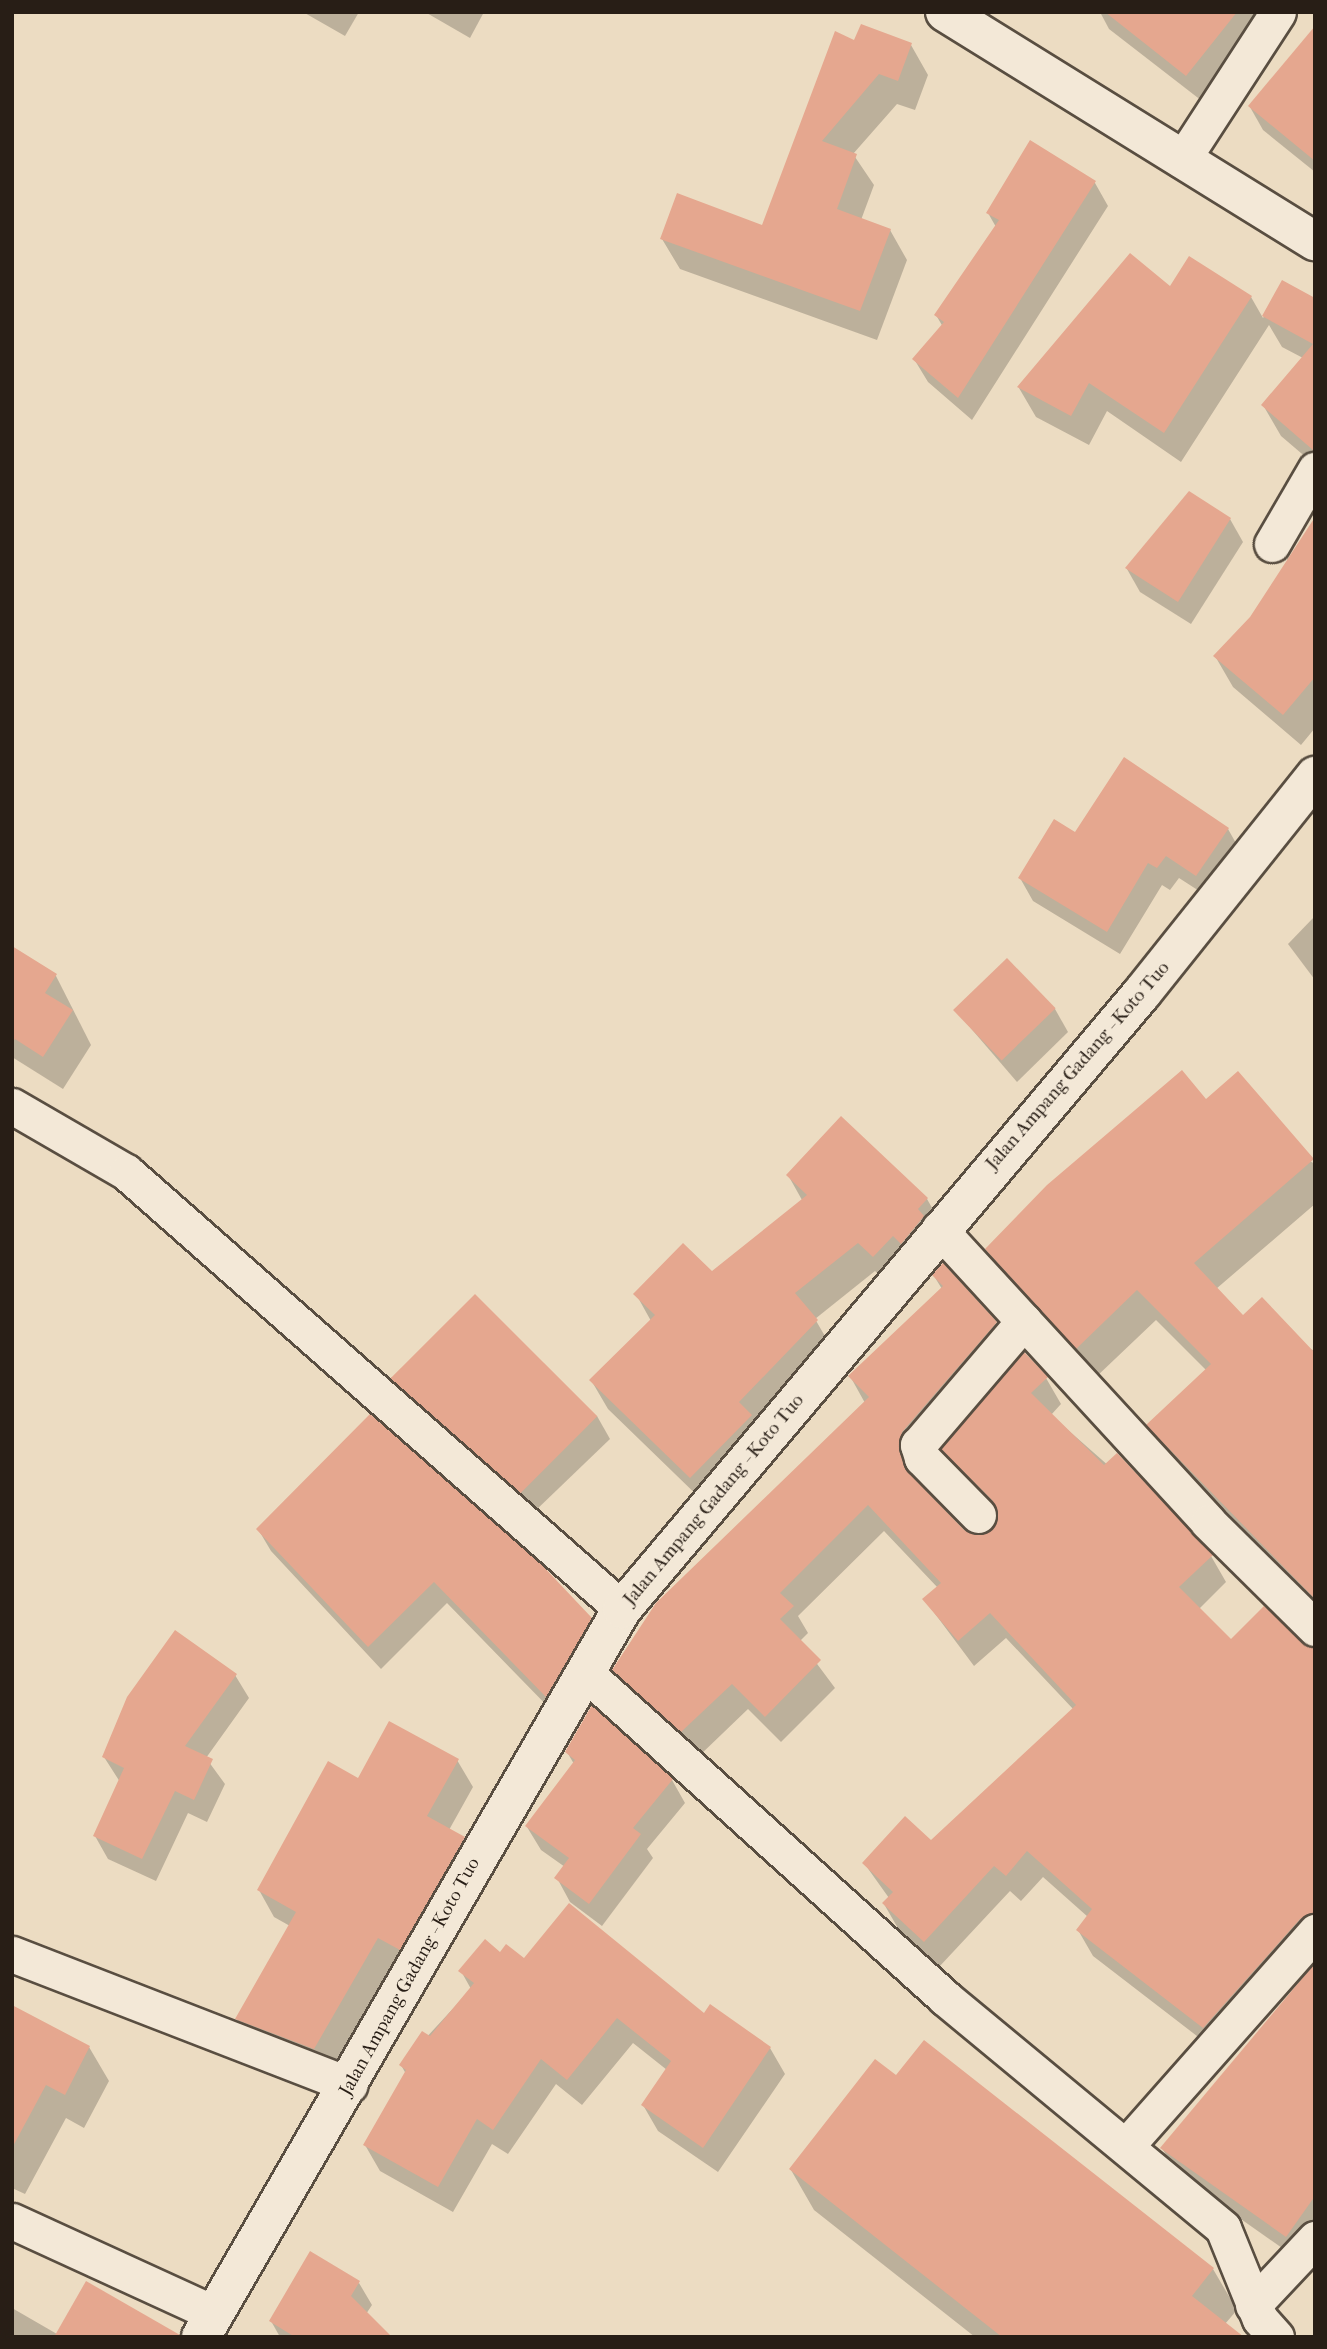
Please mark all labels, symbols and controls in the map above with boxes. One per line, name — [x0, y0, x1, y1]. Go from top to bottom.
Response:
street label: Jalan Ampang Gadang - Koto Tuo — [981, 957, 1175, 1175]
street label: Jalan Ampang Gadang - Koto Tuo — [619, 1390, 809, 1610]
street label: Jalan Ampang Gadang - Koto Tuo — [335, 1854, 485, 2100]

